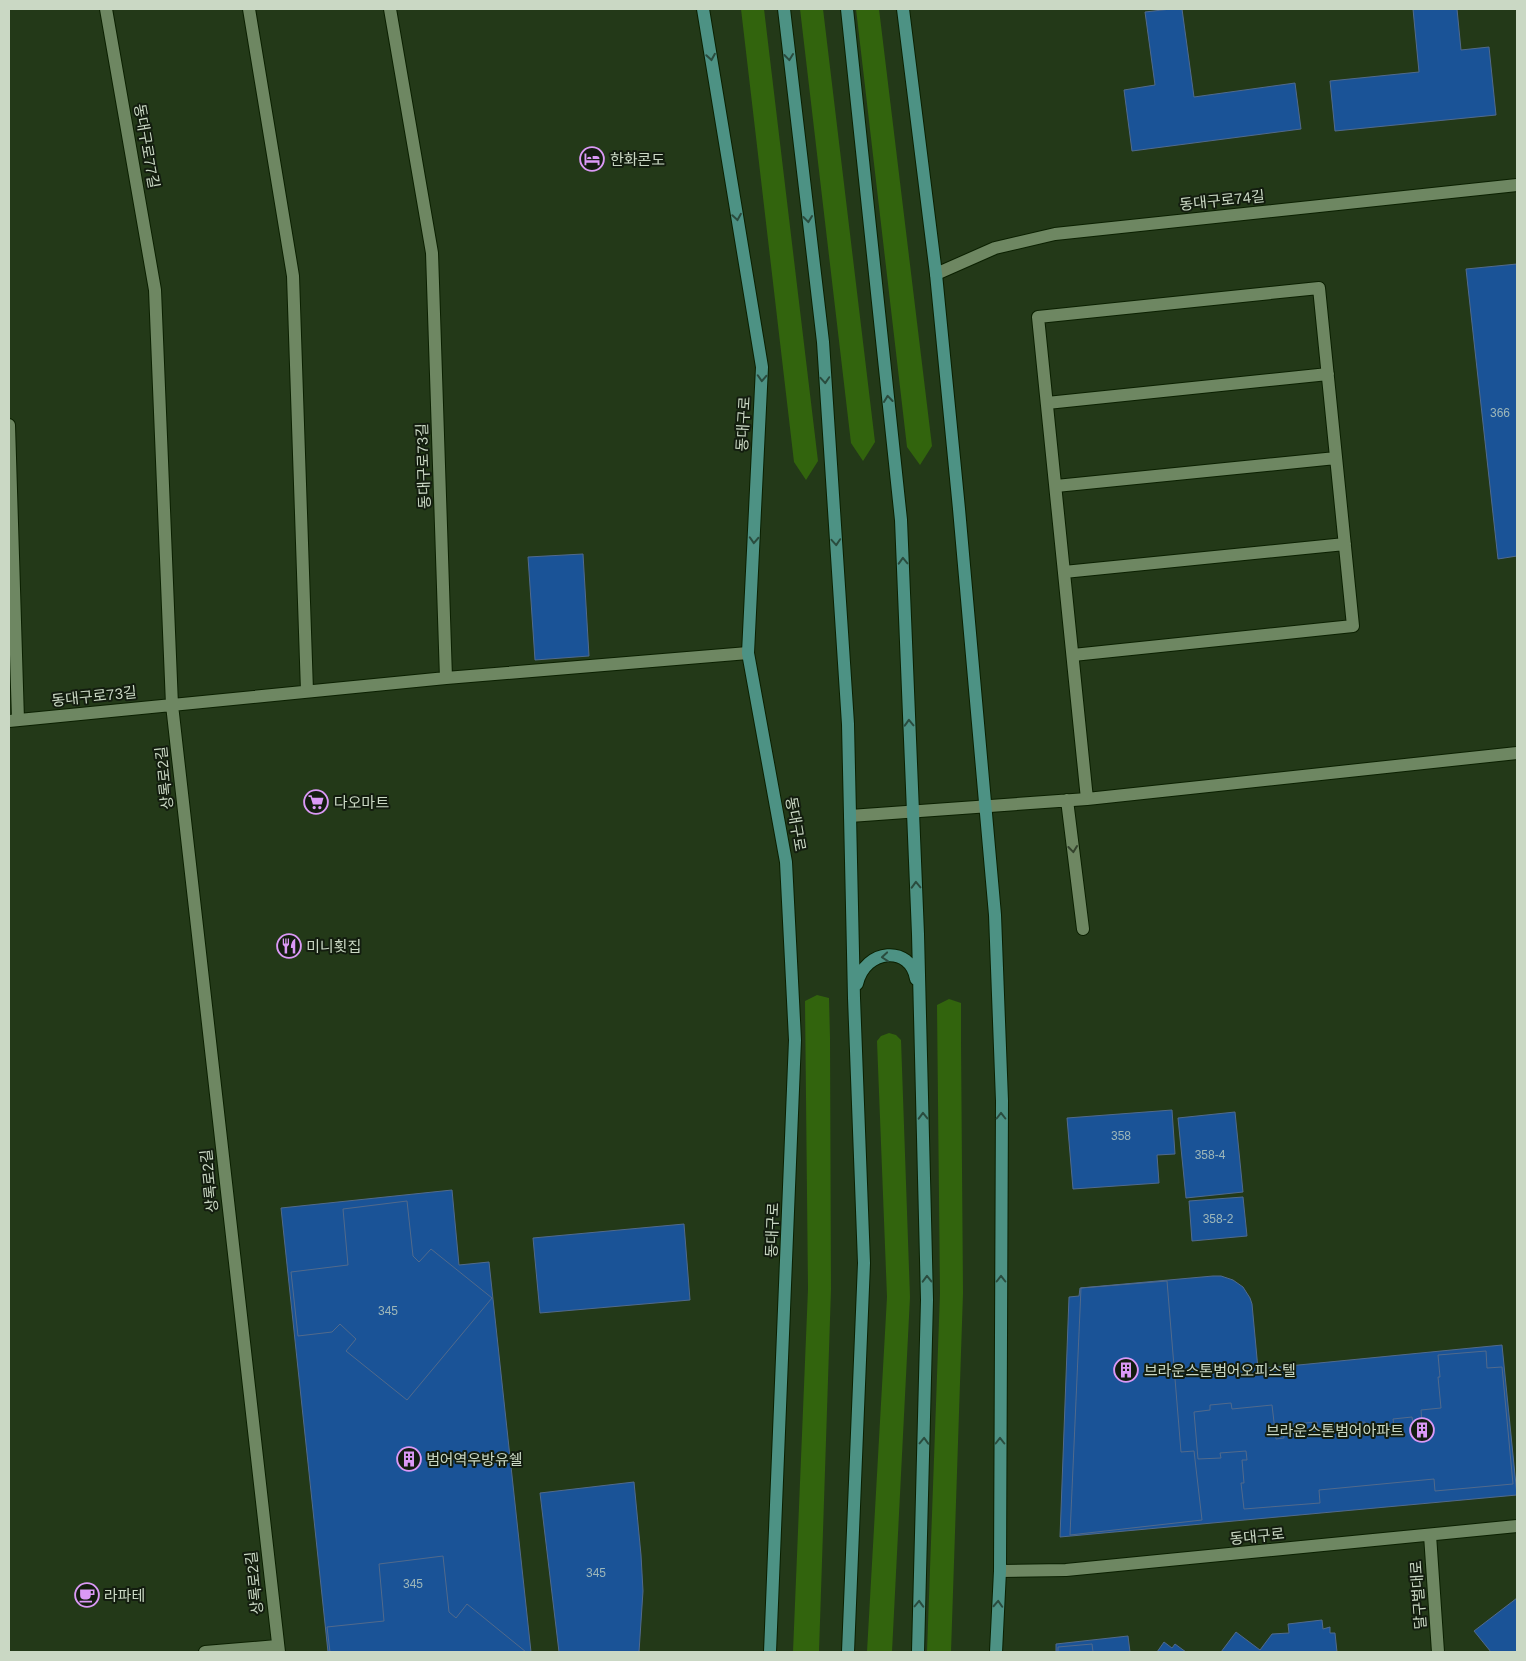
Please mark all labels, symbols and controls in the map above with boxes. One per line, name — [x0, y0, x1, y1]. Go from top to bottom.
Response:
one-way arrow — [705, 52, 715, 61]
one-way arrow — [783, 53, 794, 61]
street label: 동대구로77길 — [131, 102, 163, 190]
hotel icon: 한화콘도 — [579, 146, 605, 172]
place label: 한화콘도 — [610, 151, 665, 168]
street label: 동대구로74길 — [1179, 187, 1265, 213]
one-way arrow — [732, 213, 742, 222]
one-way arrow — [802, 215, 813, 223]
one-way arrow — [756, 374, 767, 382]
one-way arrow — [820, 376, 831, 384]
one-way arrow — [883, 394, 894, 402]
street label: 동대구로 — [733, 396, 753, 452]
house number: 366 — [1490, 406, 1510, 420]
street label: 동대구로73길 — [413, 423, 433, 509]
one-way arrow — [748, 536, 759, 544]
one-way arrow — [831, 539, 842, 547]
one-way arrow — [897, 556, 908, 564]
street label: 동대구로73길 — [51, 683, 137, 709]
one-way arrow — [904, 719, 915, 727]
street label: 상록로2길 — [152, 746, 176, 810]
supermarket icon: 다오마트 — [303, 789, 329, 815]
place label: 다오마트 — [334, 794, 389, 811]
street label: 동대구로 — [783, 795, 809, 853]
one-way arrow — [1067, 845, 1078, 853]
one-way arrow — [911, 881, 921, 889]
restaurant icon: 미니횟집 — [276, 933, 302, 959]
place label: 미니횟집 — [306, 938, 361, 955]
one-way arrow — [881, 951, 889, 962]
one-way arrow — [918, 1112, 928, 1120]
one-way arrow — [996, 1112, 1006, 1120]
house number: 358 — [1111, 1129, 1131, 1143]
house number: 358-4 — [1195, 1148, 1226, 1162]
street label: 상록로2길 — [197, 1149, 221, 1213]
street label: 동대구로 — [763, 1202, 781, 1258]
house number: 358-2 — [1203, 1212, 1234, 1226]
one-way arrow — [922, 1274, 932, 1282]
one-way arrow — [996, 1274, 1006, 1282]
house number: 345 — [378, 1304, 398, 1318]
building icon: 브라운스톤범어오피스텔 — [1113, 1357, 1139, 1383]
place label: 브라운스톤범어오피스텔 — [1144, 1362, 1296, 1379]
building icon: 브라운스톤범어아파트 — [1409, 1417, 1435, 1443]
place label: 브라운스톤범어아파트 — [1266, 1422, 1404, 1439]
one-way arrow — [918, 1437, 929, 1445]
one-way arrow — [995, 1437, 1005, 1444]
building icon: 범어역우방유쉘 — [396, 1446, 422, 1472]
place label: 범어역우방유쉘 — [426, 1451, 523, 1468]
street label: 동대구로 — [1229, 1525, 1285, 1547]
street label: 상록로2길 — [242, 1551, 266, 1615]
street label: 달구벌대로 — [1407, 1560, 1429, 1630]
house number: 345 — [586, 1566, 606, 1580]
house number: 345 — [403, 1577, 423, 1591]
cafe icon: 라파테 — [74, 1582, 100, 1608]
place label: 라파테 — [104, 1587, 145, 1604]
one-way arrow — [914, 1599, 924, 1607]
one-way arrow — [993, 1599, 1004, 1607]

